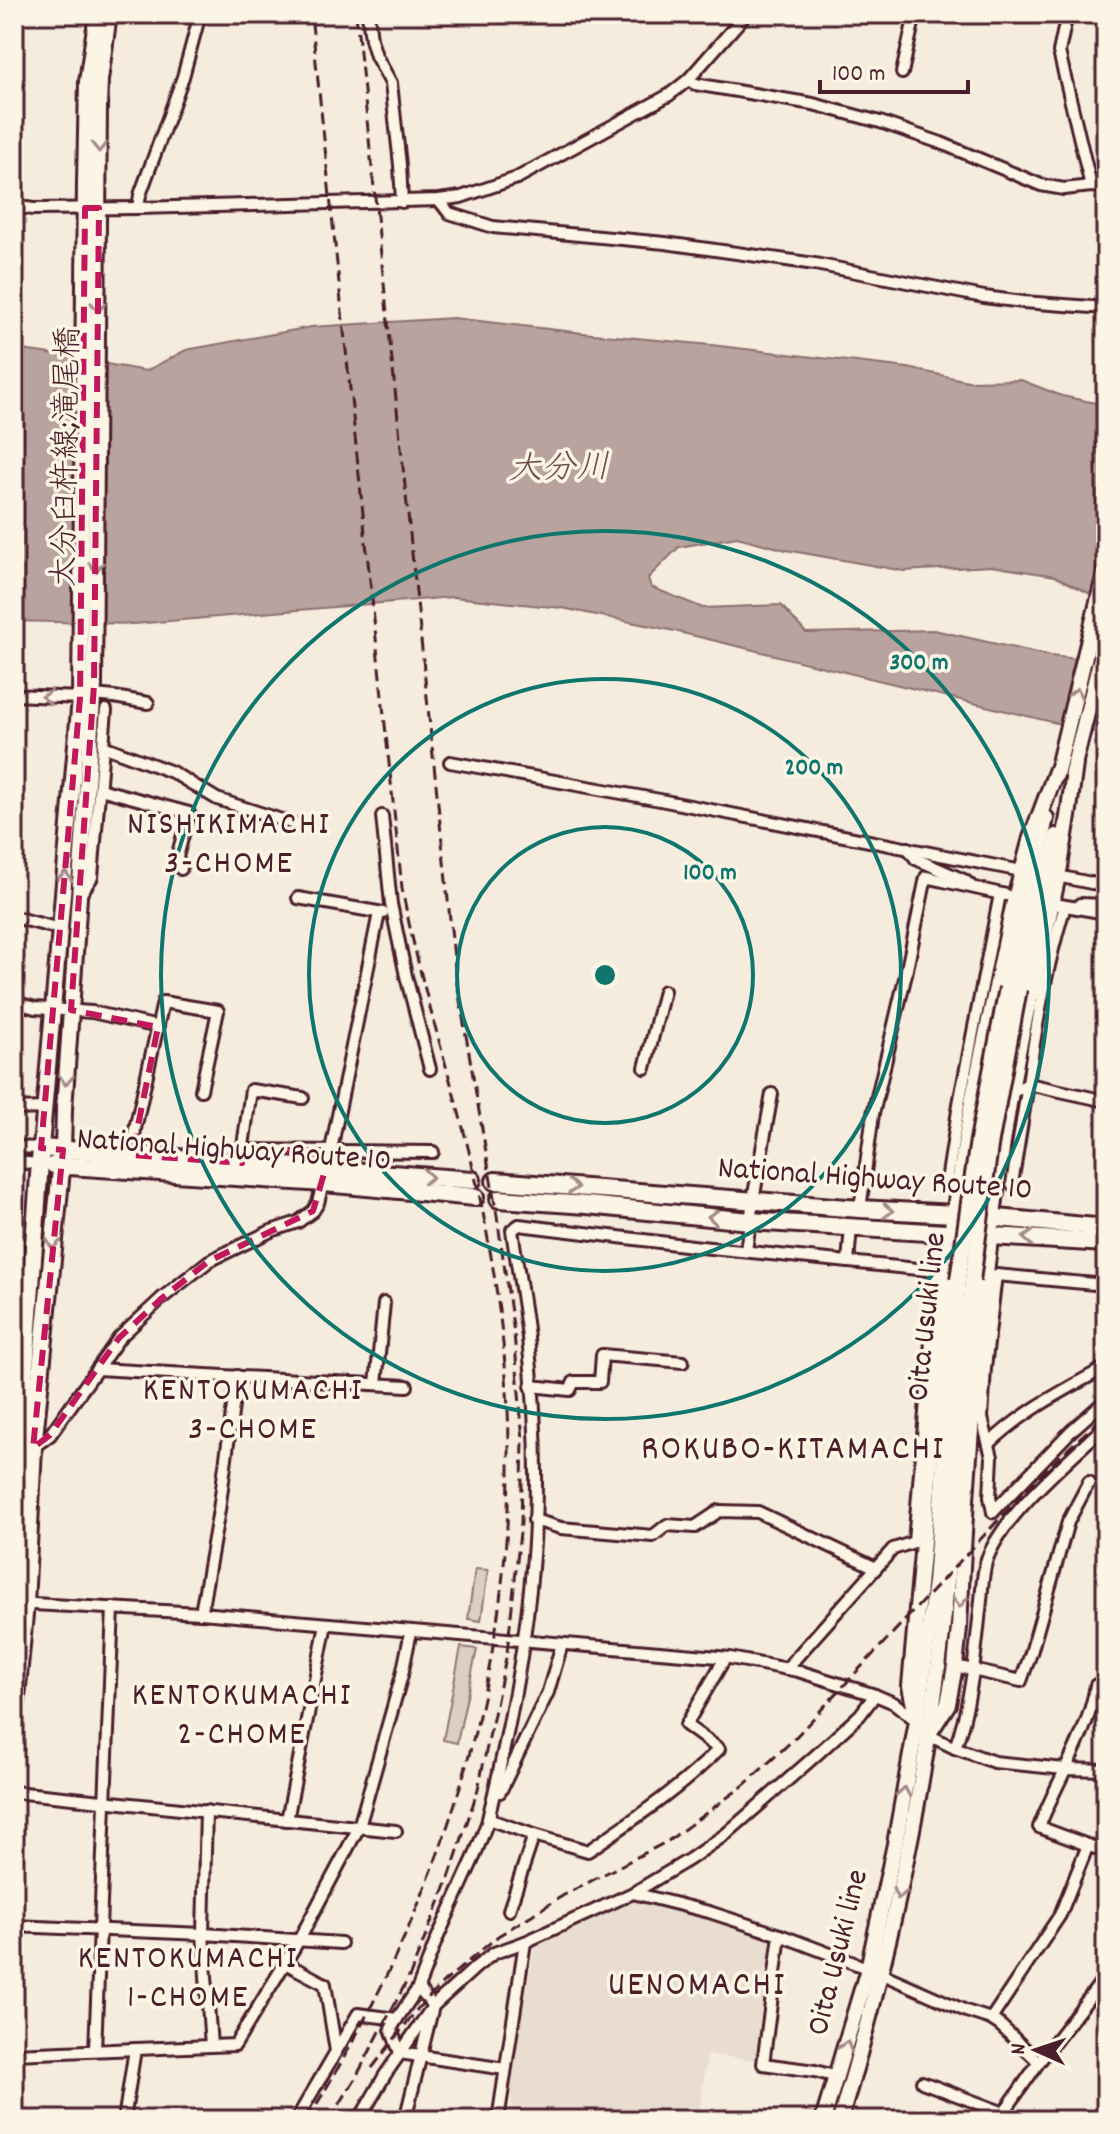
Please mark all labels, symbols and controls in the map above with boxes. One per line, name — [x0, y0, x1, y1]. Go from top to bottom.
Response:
scale bar — [820, 44, 968, 94]
text: 100 m — [832, 58, 885, 92]
one-way arrow — [90, 141, 108, 154]
one-way arrow — [90, 301, 107, 314]
street label: 大分臼杵線;滝尾橋 — [44, 326, 94, 588]
water label: 大分川 — [508, 446, 610, 496]
one-way arrow — [87, 561, 105, 574]
text: 300 m — [890, 647, 948, 681]
one-way arrow — [1067, 687, 1084, 700]
one-way arrow — [40, 688, 53, 705]
text: 200 m — [785, 752, 843, 786]
district label: NISHIKIMACHI 3-CHOME — [127, 802, 331, 890]
text: 100 m — [683, 857, 737, 891]
one-way arrow — [56, 869, 73, 882]
centre of rings — [591, 961, 619, 989]
one-way arrow — [58, 1074, 75, 1087]
street label: National Highway Route 10 — [75, 1118, 393, 1186]
street label: National Highway Route 10 — [716, 1147, 1034, 1215]
one-way arrow — [421, 1168, 434, 1185]
one-way arrow — [567, 1178, 580, 1195]
one-way arrow — [882, 1202, 895, 1219]
one-way arrow — [706, 1209, 719, 1226]
street label: Oita Usuki line — [897, 1230, 961, 1404]
one-way arrow — [1021, 1230, 1034, 1247]
one-way arrow — [45, 1237, 62, 1250]
district label: KENTOKUMACHI 3-CHOME — [143, 1368, 363, 1456]
district label: ROKUBO-KITAMACHI — [641, 1425, 945, 1477]
one-way arrow — [952, 1596, 969, 1609]
district label: KENTOKUMACHI 2-CHOME — [132, 1673, 352, 1761]
one-way arrow — [895, 1786, 912, 1799]
street label: Oita Usuki line — [797, 1865, 883, 2041]
one-way arrow — [891, 1887, 908, 1901]
district label: KENTOKUMACHI 1-CHOME — [78, 1936, 298, 2024]
district label: UENOMACHI — [608, 1961, 786, 2013]
north arrow — [996, 2010, 1076, 2090]
one-way arrow — [837, 2039, 853, 2053]
text: N — [1004, 2043, 1035, 2055]

